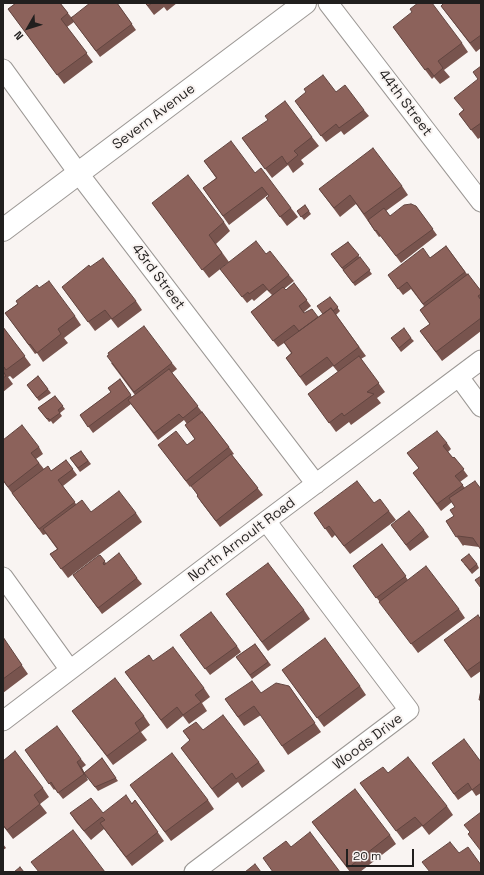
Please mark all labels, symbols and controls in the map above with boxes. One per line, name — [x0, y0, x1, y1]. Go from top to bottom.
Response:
north arrow — [8, 8, 48, 48]
text: N — [11, 28, 26, 43]
street label: 44th Street — [375, 66, 435, 140]
street label: Severn Avenue — [109, 80, 199, 154]
street label: 43rd Street — [128, 241, 188, 313]
street label: North Arnoult Road — [185, 494, 299, 586]
street label: Woods Drive — [330, 710, 406, 774]
scale bar — [348, 841, 416, 867]
text: 20 m — [353, 848, 381, 864]

